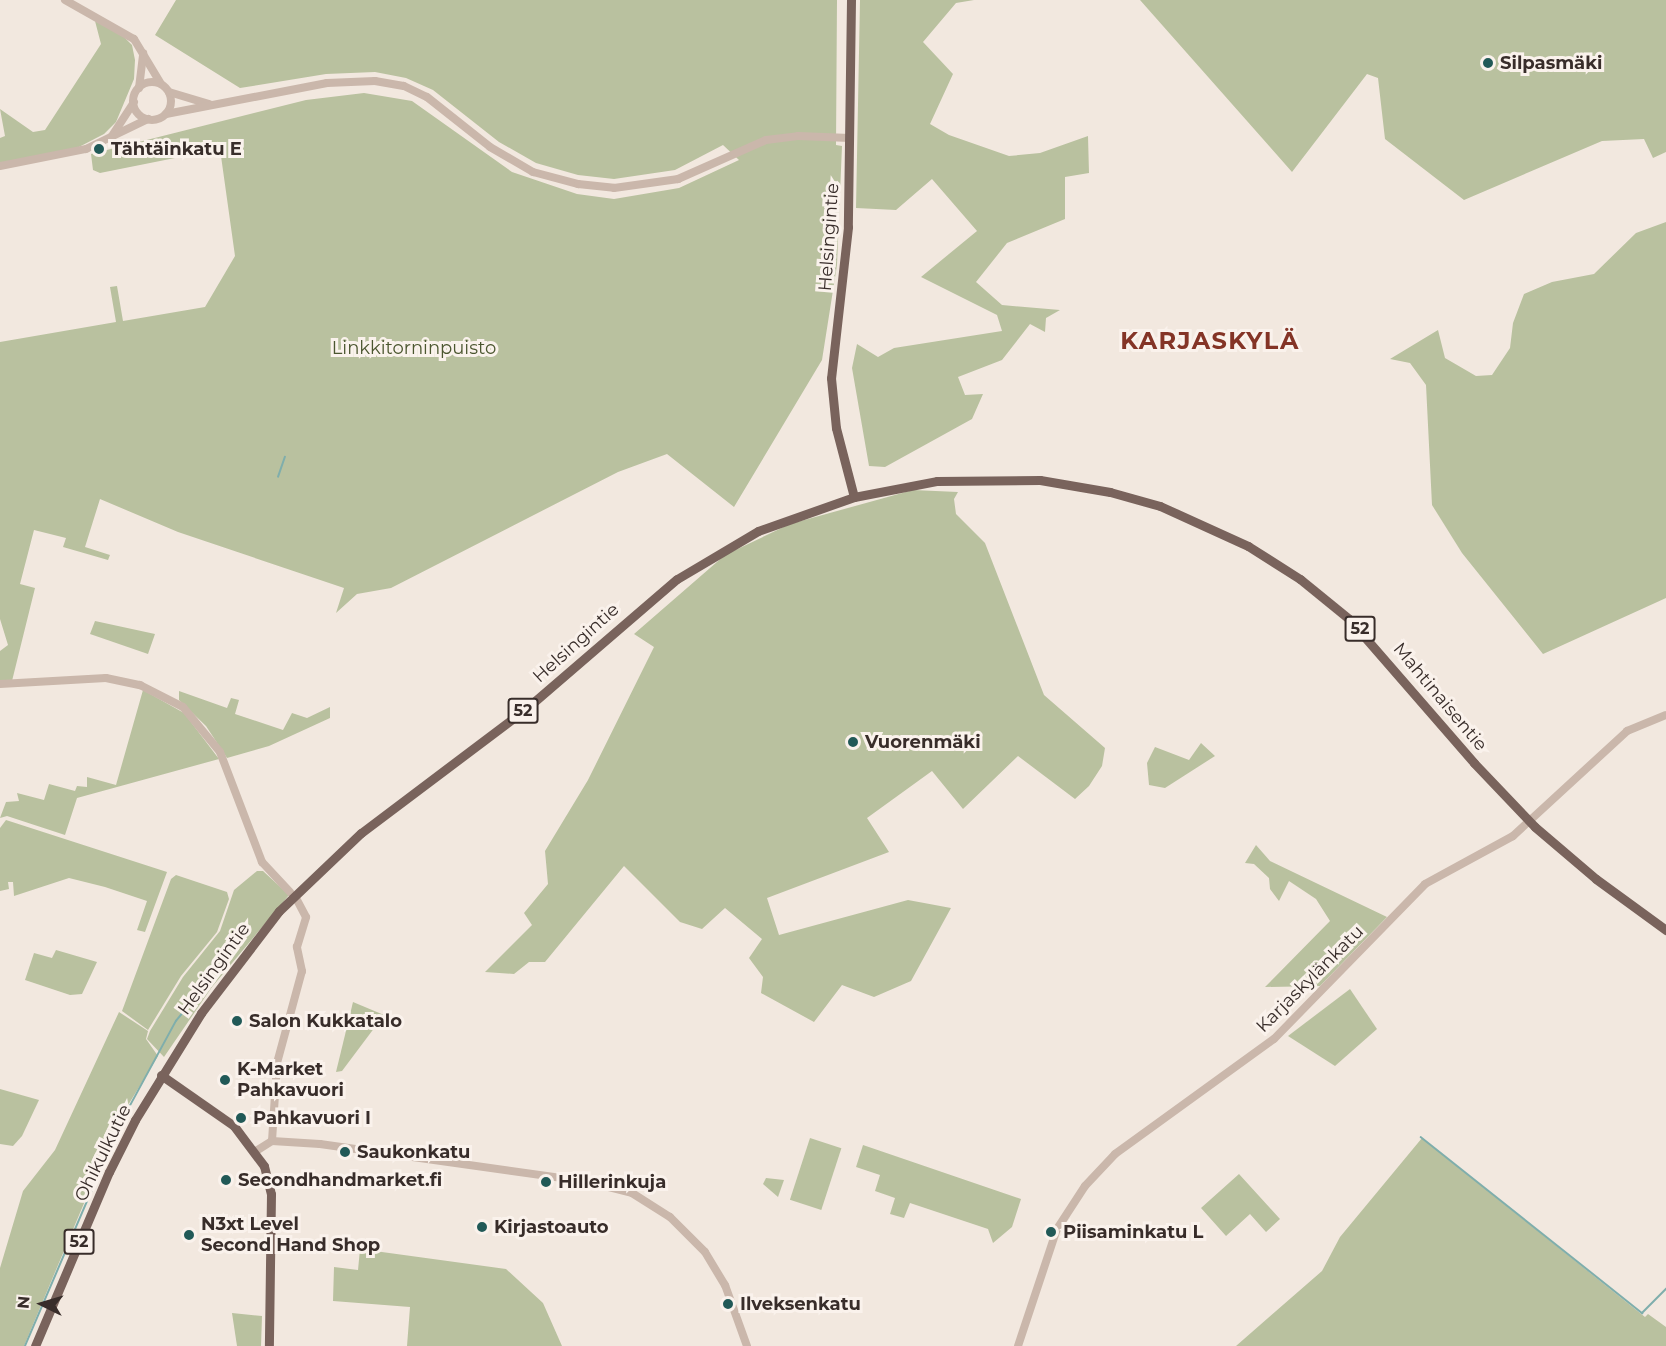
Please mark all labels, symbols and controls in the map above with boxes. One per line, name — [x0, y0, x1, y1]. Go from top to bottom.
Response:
place label: Silpasmäki — [1500, 52, 1602, 74]
marker: Silpasmäki — [1481, 56, 1495, 70]
place label: Tähtäinkatu E — [111, 138, 242, 160]
marker: Tähtäinkatu E — [92, 142, 106, 156]
street label: Helsingintie — [814, 182, 844, 292]
district label: KARJASKYLÄ — [1120, 327, 1300, 355]
park label: Linkkitorninpuisto — [332, 337, 496, 359]
street label: Helsingintie — [528, 599, 624, 687]
road number: 52 — [1344, 616, 1376, 642]
street label: Mahtinaisentie — [1388, 639, 1492, 755]
road number: 52 — [506, 698, 540, 724]
place label: Vuorenmäki — [865, 731, 981, 753]
marker: Vuorenmäki — [846, 735, 860, 749]
street label: Helsingintie — [173, 919, 255, 1019]
street label: Karjaskylänkatu — [1252, 921, 1368, 1037]
place label: Salon Kukkatalo — [249, 1010, 402, 1032]
marker: Salon Kukkatalo — [230, 1014, 244, 1028]
place label: K-Market Pahkavuori — [237, 1059, 344, 1102]
marker: K-Market Pahkavuori — [218, 1073, 232, 1087]
street label: Ohikulkutie — [70, 1101, 136, 1205]
place label: Pahkavuori I — [253, 1107, 371, 1129]
marker: Pahkavuori I — [234, 1111, 248, 1125]
place label: Saukonkatu — [357, 1141, 470, 1163]
marker: Saukonkatu — [338, 1145, 352, 1159]
place label: Secondhandmarket.fi — [238, 1169, 442, 1191]
place label: Hillerinkuja — [558, 1171, 666, 1193]
marker: Secondhandmarket.fi — [219, 1173, 233, 1187]
marker: Hillerinkuja — [539, 1175, 553, 1189]
place label: N3xt Level Second Hand Shop — [201, 1214, 380, 1256]
place label: Kirjastoauto — [494, 1216, 609, 1238]
marker: Kirjastoauto — [475, 1220, 489, 1234]
place label: Piisaminkatu L — [1063, 1221, 1203, 1243]
marker: Piisaminkatu L — [1044, 1225, 1058, 1239]
marker: N3xt Level Second Hand Shop — [182, 1228, 196, 1242]
road number: 52 — [62, 1229, 96, 1255]
north arrow — [12, 1274, 72, 1334]
place label: Ilveksenkatu — [740, 1293, 861, 1315]
text: N — [14, 1295, 34, 1310]
marker: Ilveksenkatu — [721, 1297, 735, 1311]

